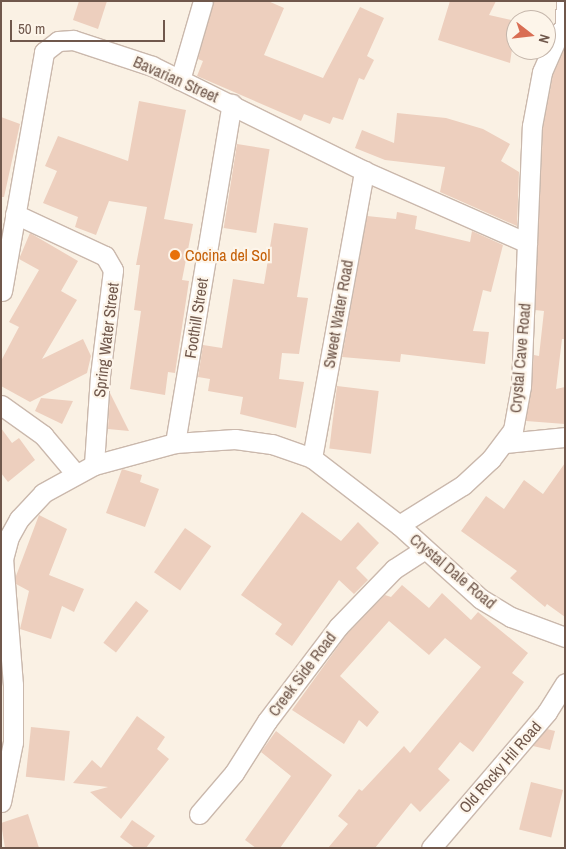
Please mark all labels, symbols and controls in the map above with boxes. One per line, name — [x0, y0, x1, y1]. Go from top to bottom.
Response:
scale bar — [12, 10, 168, 42]
north arrow — [506, 10, 556, 60]
text: 50 m — [18, 18, 45, 39]
text: N — [535, 32, 554, 45]
street label: Bavarian Street — [130, 52, 222, 106]
place label: Cocina del Sol — [185, 245, 270, 265]
marker: Cocina del Sol — [169, 249, 181, 261]
street label: Sweet Water Road — [319, 258, 357, 370]
street label: Foothill Street — [180, 276, 212, 360]
street label: Spring Water Street — [89, 282, 123, 398]
street label: Crystal Cave Road — [506, 302, 534, 414]
street label: Crystal Dale Road — [406, 529, 500, 613]
street label: Creek Side Road — [264, 628, 340, 720]
street label: Old Rocky Hil Road — [455, 717, 545, 817]

